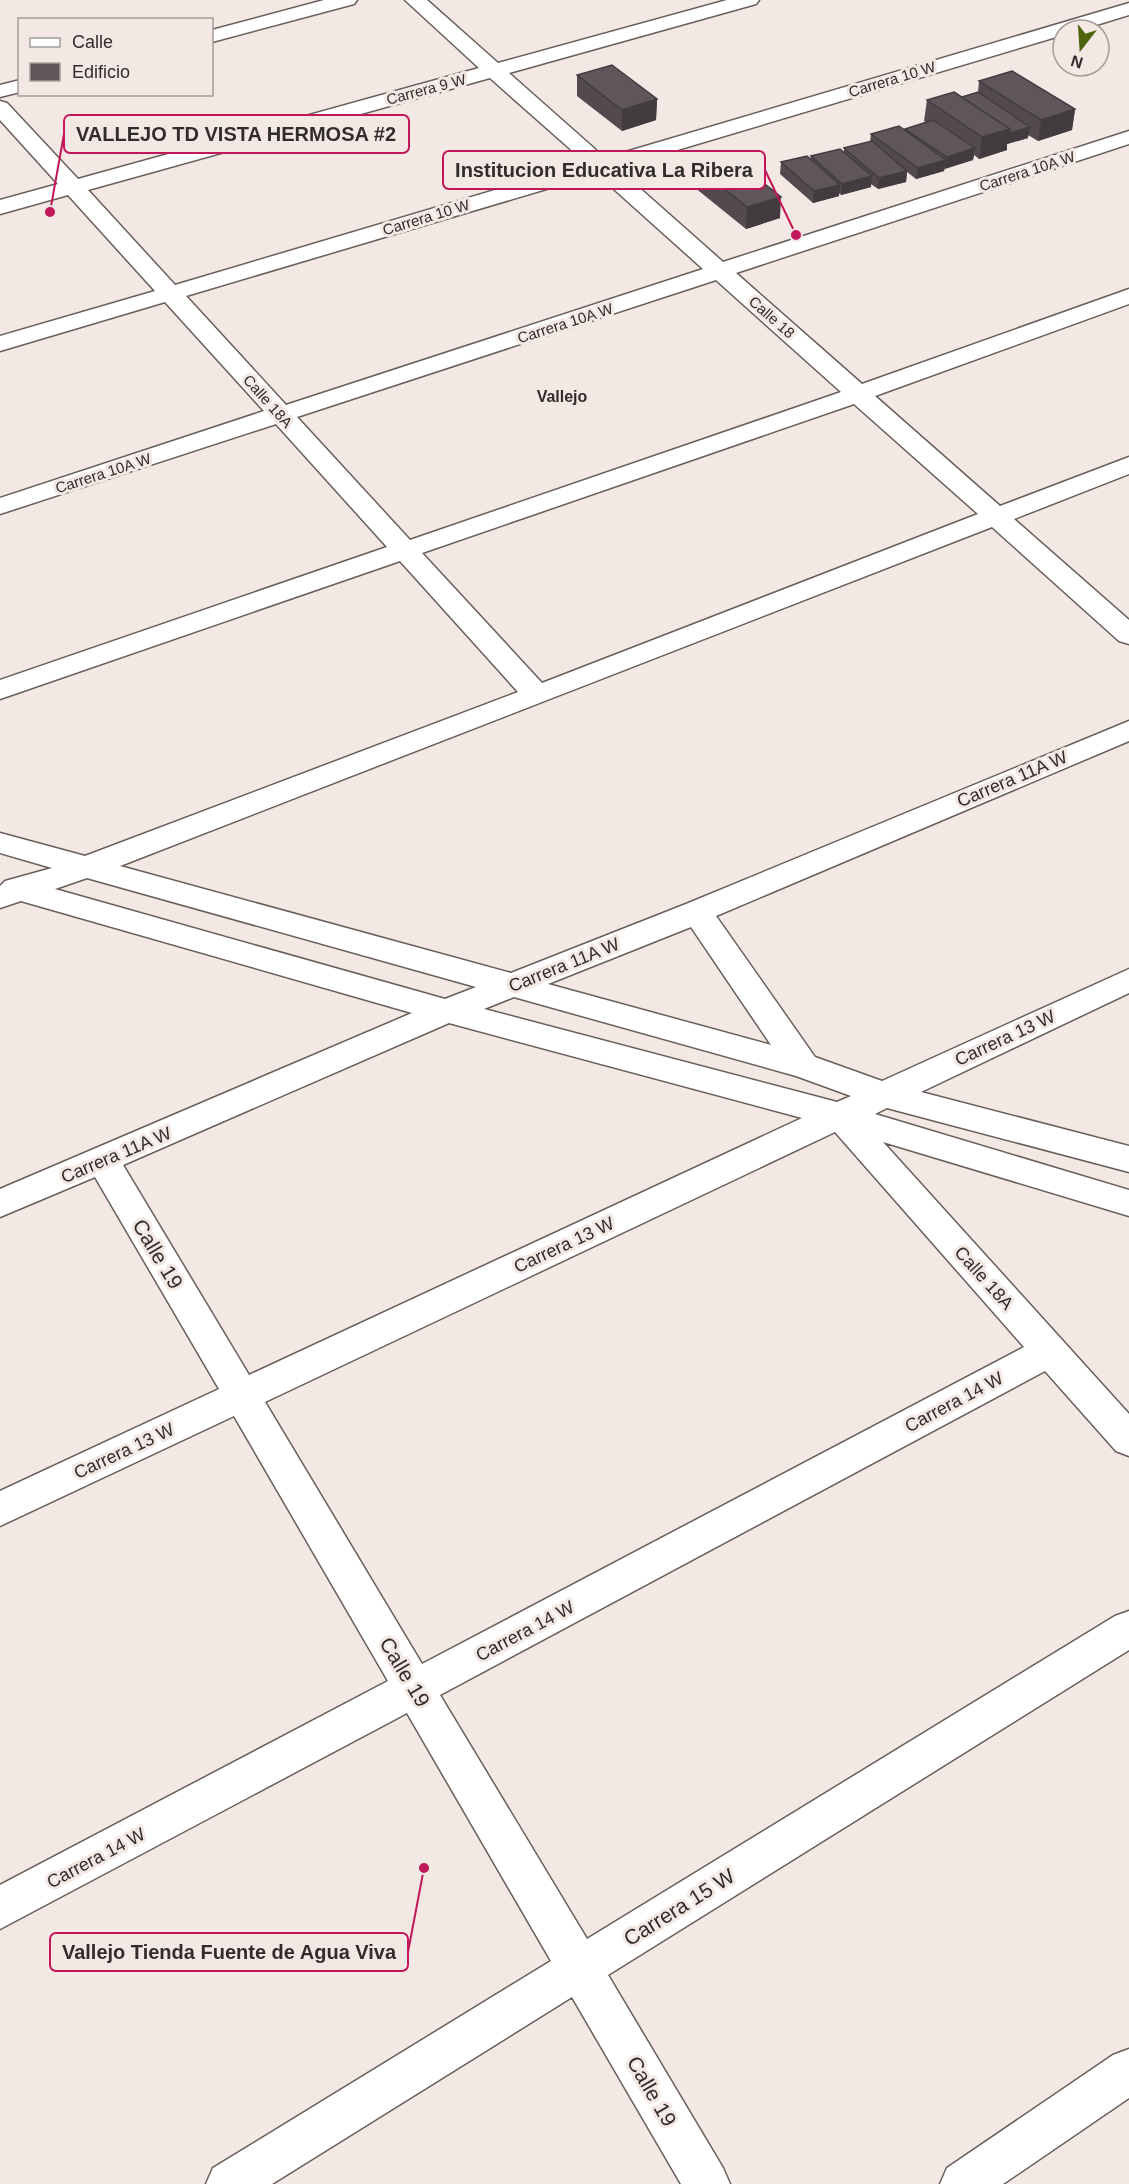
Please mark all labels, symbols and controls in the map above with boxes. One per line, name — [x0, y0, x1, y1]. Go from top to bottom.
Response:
legend — [18, 18, 213, 96]
north arrow — [1051, 18, 1111, 78]
text: Calle — [72, 32, 113, 52]
text: N — [1069, 52, 1085, 72]
street label: Carrera 10 W — [846, 57, 938, 100]
text: Edificio — [72, 62, 130, 82]
street label: Carrera 9 W — [384, 70, 468, 108]
callout: VALLEJO TD VISTA HERMOSA #2 — [64, 115, 409, 153]
text: VALLEJO TD VISTA HERMOSA #2 — [76, 123, 396, 145]
street label: Carrera 10A W — [977, 147, 1078, 194]
callout: Institucion Educativa La Ribera — [443, 151, 765, 189]
text: Institucion Educativa La Ribera — [455, 159, 754, 181]
street label: Carrera 10 W — [380, 195, 472, 238]
street label: Calle 18 — [746, 293, 798, 341]
street label: Carrera 10A W — [515, 299, 616, 346]
street label: Calle 18A — [240, 371, 296, 431]
district label: Vallejo — [537, 388, 588, 405]
street label: Carrera 10A W — [53, 449, 154, 496]
street label: Carrera 11A W — [954, 747, 1070, 811]
street label: Carrera 11A W — [506, 934, 622, 996]
street label: Carrera 13 W — [952, 1006, 1058, 1070]
street label: Carrera 11A W — [58, 1123, 174, 1187]
street label: Carrera 13 W — [511, 1213, 617, 1277]
street label: Calle 19 — [128, 1215, 188, 1293]
street label: Calle 18A — [950, 1242, 1018, 1314]
street label: Carrera 14 W — [902, 1368, 1006, 1436]
street label: Carrera 13 W — [71, 1419, 177, 1483]
street label: Carrera 14 W — [473, 1597, 577, 1665]
street label: Calle 19 — [375, 1633, 435, 1711]
street label: Carrera 14 W — [44, 1824, 148, 1892]
street label: Carrera 15 W — [619, 1864, 739, 1950]
callout: Vallejo Tienda Fuente de Agua Viva — [50, 1933, 408, 1971]
text: Vallejo Tienda Fuente de Agua Viva — [62, 1941, 397, 1963]
street label: Calle 19 — [623, 2052, 681, 2130]

